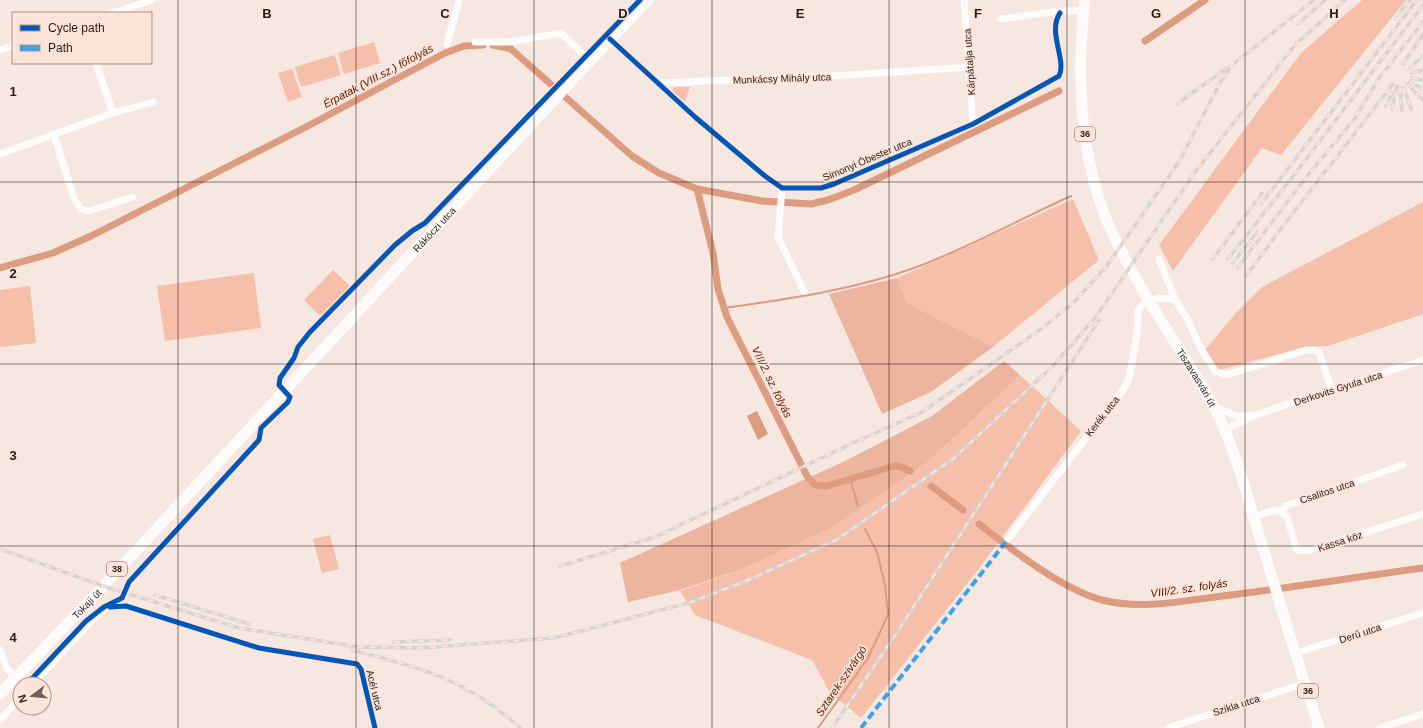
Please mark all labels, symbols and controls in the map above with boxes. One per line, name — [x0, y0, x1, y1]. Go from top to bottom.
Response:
text: B — [262, 6, 272, 21]
text: C — [440, 6, 450, 21]
text: D — [618, 6, 628, 21]
text: E — [796, 6, 805, 21]
text: F — [974, 6, 982, 21]
text: G — [1151, 6, 1161, 21]
text: H — [1329, 6, 1339, 21]
legend — [12, 12, 152, 64]
text: Cycle path — [48, 21, 105, 35]
street label: Kárpátalja utca — [962, 28, 977, 96]
text: Path — [48, 41, 73, 55]
water label: Érpatak (VIII.sz.) főfolyás — [321, 42, 436, 110]
street label: Munkácsy Mihály utca — [733, 71, 832, 86]
text: 1 — [9, 84, 17, 99]
road number: 36 — [1075, 127, 1095, 141]
street label: Simonyi Óbester utca — [821, 135, 914, 183]
street label: Rákóczi utca — [411, 204, 458, 254]
text: 2 — [9, 266, 17, 281]
water label: VIII/2. sz. folyás — [750, 344, 795, 420]
street label: Tiszavasvári út — [1174, 347, 1218, 409]
street label: Derkovits Gyula utca — [1293, 369, 1384, 408]
street label: Kerék utca — [1083, 394, 1122, 439]
text: 3 — [9, 448, 17, 463]
street label: Csalitos utca — [1298, 477, 1356, 506]
street label: Kassa köz — [1317, 529, 1364, 554]
road number: 38 — [107, 562, 127, 576]
water label: VIII/2. sz. folyás — [1150, 577, 1229, 599]
street label: Tokaji út — [70, 587, 104, 621]
street label: Derű utca — [1338, 621, 1383, 645]
text: 4 — [9, 630, 17, 645]
water label: Sztarek-szivárgó — [813, 644, 869, 718]
street label: Acél utca — [364, 669, 385, 712]
north arrow — [12, 676, 52, 716]
road number: 36 — [1298, 684, 1318, 698]
text: N — [16, 693, 29, 704]
street label: Szikla utca — [1211, 693, 1261, 718]

